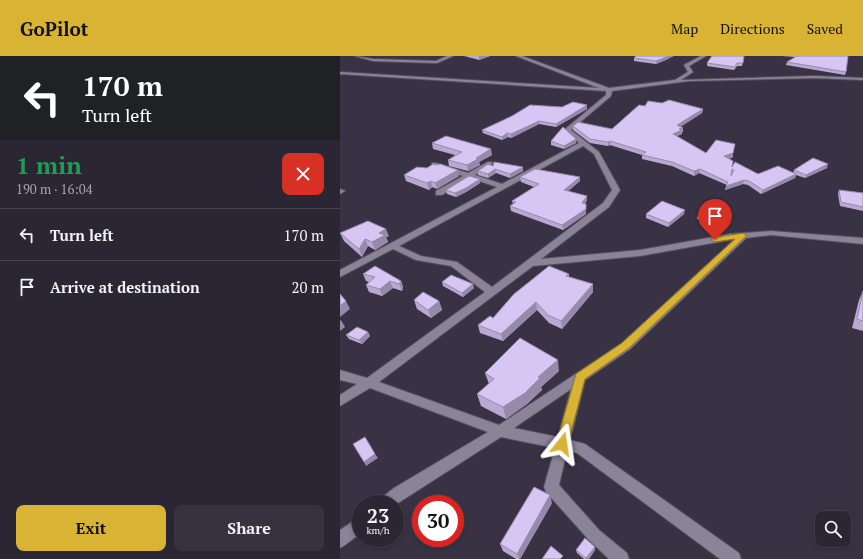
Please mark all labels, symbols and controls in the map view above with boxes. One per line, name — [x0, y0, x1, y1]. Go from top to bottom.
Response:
text: GoPilot — [20, 16, 88, 41]
text: Map — [671, 19, 698, 38]
text: Directions — [720, 19, 785, 38]
text: Saved — [807, 19, 843, 38]
text: 170 m — [82, 67, 163, 104]
icon: left — [16, 72, 68, 124]
text: Turn left — [82, 103, 152, 127]
text: 1 min — [16, 149, 82, 181]
button: close — [282, 153, 324, 195]
text: 190 m · 16:04 — [16, 180, 93, 198]
pin — [698, 199, 732, 240]
icon: arrive — [704, 205, 726, 227]
icon: left — [16, 224, 38, 246]
text: Turn left — [50, 225, 114, 245]
text: 170 m — [283, 225, 324, 245]
icon: arrive — [16, 276, 38, 298]
text: Arrive at destination — [50, 277, 200, 297]
text: 20 m — [291, 277, 324, 297]
position arrow — [541, 423, 583, 465]
speed limit sign: 30 — [412, 495, 464, 547]
text: 23 — [367, 502, 389, 529]
button: Exit — [16, 505, 166, 551]
button: Share — [174, 505, 324, 551]
map controls — [815, 511, 851, 547]
button: search — [815, 511, 851, 547]
text: km/h — [366, 524, 390, 537]

